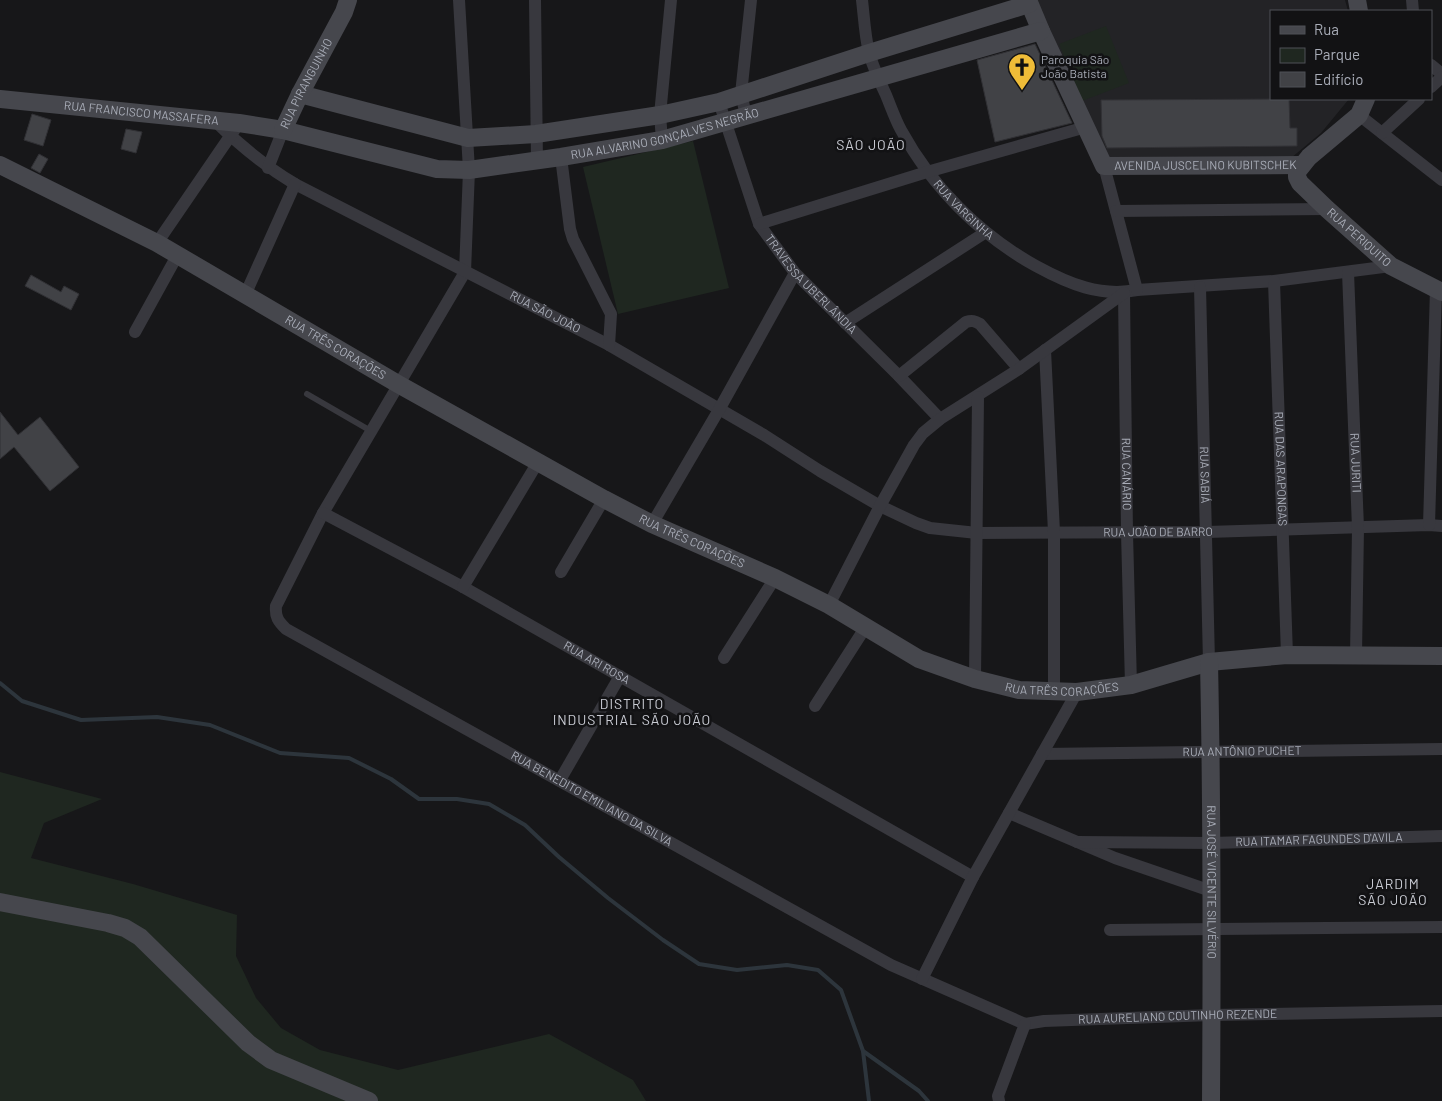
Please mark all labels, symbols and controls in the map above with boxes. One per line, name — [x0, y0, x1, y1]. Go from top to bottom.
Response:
legend — [1270, 10, 1432, 100]
text: Rua — [1314, 20, 1339, 38]
street label: RUA PIRANGUINHO — [277, 35, 335, 131]
text: Parque — [1314, 45, 1360, 63]
church icon: Paroquia São João Batista — [1007, 52, 1037, 91]
place label: Paroquia São João Batista — [1041, 52, 1109, 80]
text: Edifício — [1314, 70, 1363, 88]
street label: RUA FRANCISCO MASSAFERA — [63, 97, 219, 127]
street label: RUA ALVARINO GONÇALVES NEGRÃO — [570, 105, 760, 161]
district label: SÃO JOÃO — [836, 136, 906, 153]
street label: AVENIDA JUSCELINO KUBITSCHEK — [1114, 157, 1297, 172]
street label: RUA VARGINHA — [931, 177, 997, 242]
street label: RUA PERIQUITO — [1325, 205, 1395, 269]
street label: TRAVESSA UBERLÂNDIA — [763, 231, 860, 336]
street label: RUA SÃO JOÃO — [508, 287, 583, 335]
street label: RUA TRÊS CORAÇÕES — [283, 312, 389, 381]
street label: RUA DAS ARAPONGAS — [1273, 411, 1291, 526]
street label: RUA JURITI — [1348, 433, 1365, 493]
street label: RUA CANÁRIO — [1120, 438, 1135, 510]
street label: RUA SABIÁ — [1198, 446, 1213, 504]
street label: RUA TRÊS CORAÇÕES — [637, 511, 747, 570]
street label: RUA JOÃO DE BARRO — [1103, 524, 1213, 538]
street label: RUA ARI ROSA — [561, 638, 633, 686]
street label: RUA TRÊS CORAÇÕES — [1004, 679, 1120, 698]
district label: DISTRITO INDUSTRIAL SÃO JOÃO — [553, 695, 711, 728]
street label: RUA ANTÔNIO PUCHET — [1182, 743, 1302, 758]
street label: RUA BENEDITO EMILIANO DA SILVA — [509, 747, 675, 848]
street label: RUA JOSÉ VICENTE SILVÉRIO — [1205, 805, 1220, 959]
street label: RUA ITAMAR FAGUNDES D'AVILA — [1235, 829, 1403, 848]
district label: JARDIM SÃO JOÃO — [1358, 875, 1428, 908]
street label: RUA AURELIANO COUTINHO REZENDE — [1078, 1006, 1277, 1026]

